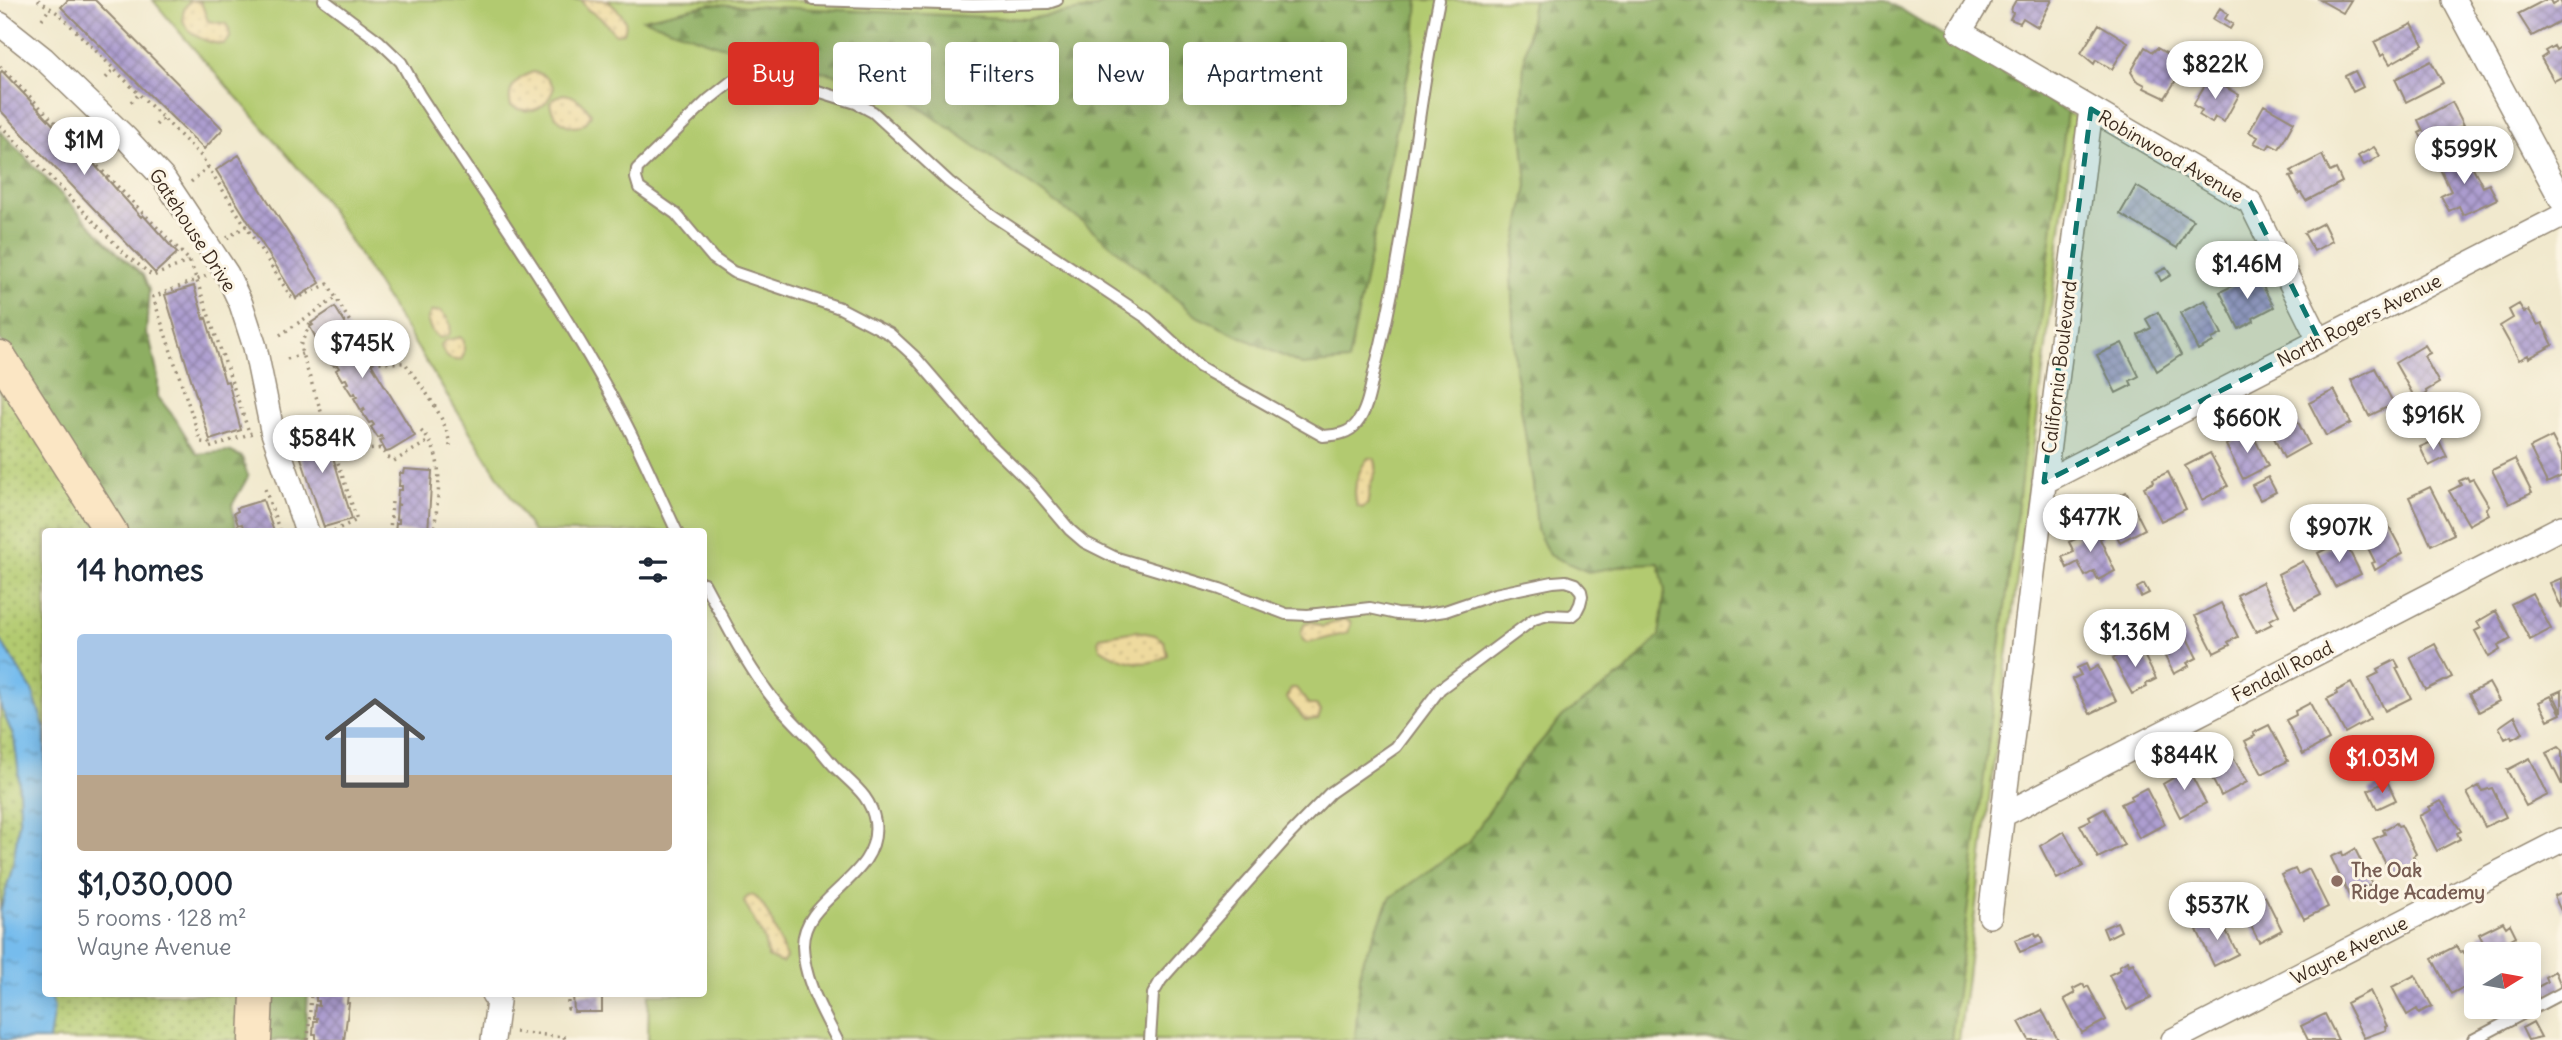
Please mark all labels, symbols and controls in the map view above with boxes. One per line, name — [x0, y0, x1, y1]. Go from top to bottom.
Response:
chip: Buy — [728, 42, 819, 105]
chip: Rent — [833, 42, 931, 105]
chip: Filters — [945, 42, 1059, 105]
chip: New — [1073, 42, 1169, 105]
chip: Apartment — [1183, 42, 1347, 105]
pin: $822K — [2166, 42, 2264, 101]
text: $822K — [2182, 49, 2248, 78]
street label: Robinwood Avenue — [2094, 105, 2248, 207]
pin: $1M — [50, 118, 118, 177]
text: $1M — [64, 125, 104, 154]
pin: $599K — [2415, 127, 2513, 186]
text: $599K — [2431, 134, 2497, 163]
street label: Gatehouse Drive — [144, 164, 242, 296]
pin: $1.46M — [2190, 242, 2304, 301]
text: $1.46M — [2211, 249, 2283, 278]
street label: North Rogers Avenue — [2273, 268, 2445, 372]
street label: California Boulevard — [2036, 279, 2082, 455]
pin: $745K — [313, 320, 411, 380]
text: $745K — [330, 328, 394, 357]
pin: $916K — [2384, 392, 2482, 452]
pin: $660K — [2198, 396, 2296, 455]
text: $916K — [2402, 400, 2464, 429]
text: $660K — [2213, 403, 2281, 432]
pin: $584K — [273, 416, 371, 475]
text: $584K — [289, 423, 355, 452]
pin: $477K — [2041, 494, 2139, 554]
text: $477K — [2059, 502, 2121, 531]
pin: $907K — [2290, 504, 2388, 564]
text: $907K — [2306, 512, 2372, 541]
text: 14 homes — [77, 551, 204, 589]
icon: filters — [634, 551, 672, 589]
pin: $1.36M — [2078, 610, 2192, 669]
text: $1.36M — [2099, 617, 2171, 646]
street label: Fendall Road — [2227, 635, 2337, 707]
icon: home — [312, 680, 438, 806]
pin: $844K — [2135, 732, 2233, 792]
pin: $1.03M — [2325, 736, 2439, 795]
text: $844K — [2151, 740, 2217, 769]
text: $1.03M — [2345, 743, 2419, 772]
place label: The Oak Ridge Academy — [2351, 858, 2485, 904]
text: $1,030,000 — [77, 865, 233, 903]
marker: The Oak Ridge Academy — [2329, 873, 2345, 889]
pin: $537K — [2168, 883, 2266, 942]
text: $537K — [2185, 890, 2249, 919]
text: 5 rooms · 128 m² — [77, 903, 247, 932]
street label: Wayne Avenue — [2287, 910, 2411, 990]
text: Wayne Avenue — [77, 932, 232, 961]
north arrow — [2464, 942, 2541, 1018]
map controls — [2464, 942, 2541, 1019]

